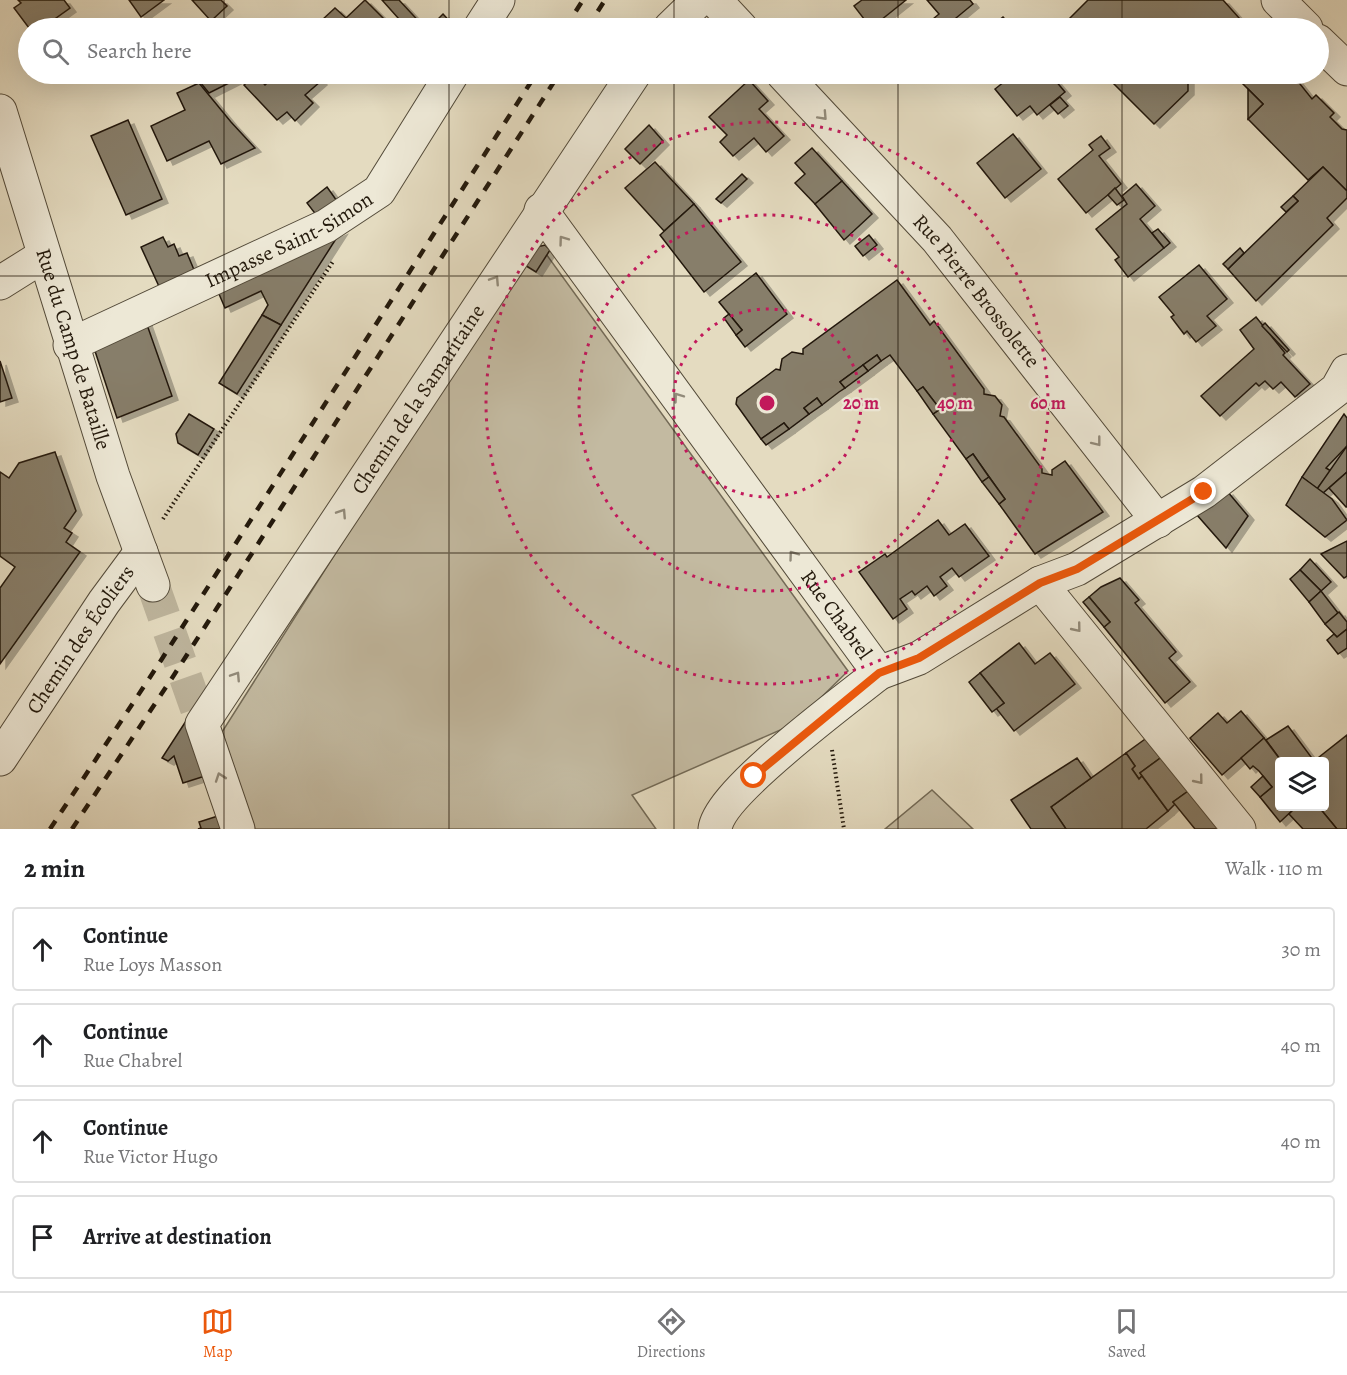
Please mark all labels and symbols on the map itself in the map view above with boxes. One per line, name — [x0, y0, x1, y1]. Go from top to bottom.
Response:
one-way arrow — [816, 110, 827, 120]
street label: Impasse Saint-Simon — [200, 185, 378, 294]
street label: Rue Pierre Brossolette — [907, 208, 1047, 374]
one-way arrow — [559, 235, 570, 246]
street label: Rue du Camp de Bataille — [29, 245, 118, 453]
one-way arrow — [488, 276, 500, 286]
street label: Chemin de la Samaritaine — [345, 299, 491, 499]
text: 20 m — [843, 391, 879, 415]
text: 40 m — [937, 391, 973, 415]
text: 60 m — [1030, 391, 1066, 415]
one-way arrow — [674, 393, 685, 404]
centre of rings — [757, 393, 777, 413]
one-way arrow — [1089, 435, 1100, 446]
route end — [1190, 478, 1216, 504]
one-way arrow — [335, 509, 347, 519]
one-way arrow — [789, 550, 800, 561]
street label: Chemin des Écoliers — [20, 559, 141, 719]
street label: Rue Chabrel — [794, 564, 878, 665]
one-way arrow — [1069, 621, 1080, 632]
one-way arrow — [228, 672, 240, 682]
route start — [740, 762, 766, 788]
one-way arrow — [215, 772, 227, 783]
one-way arrow — [1192, 773, 1203, 784]

